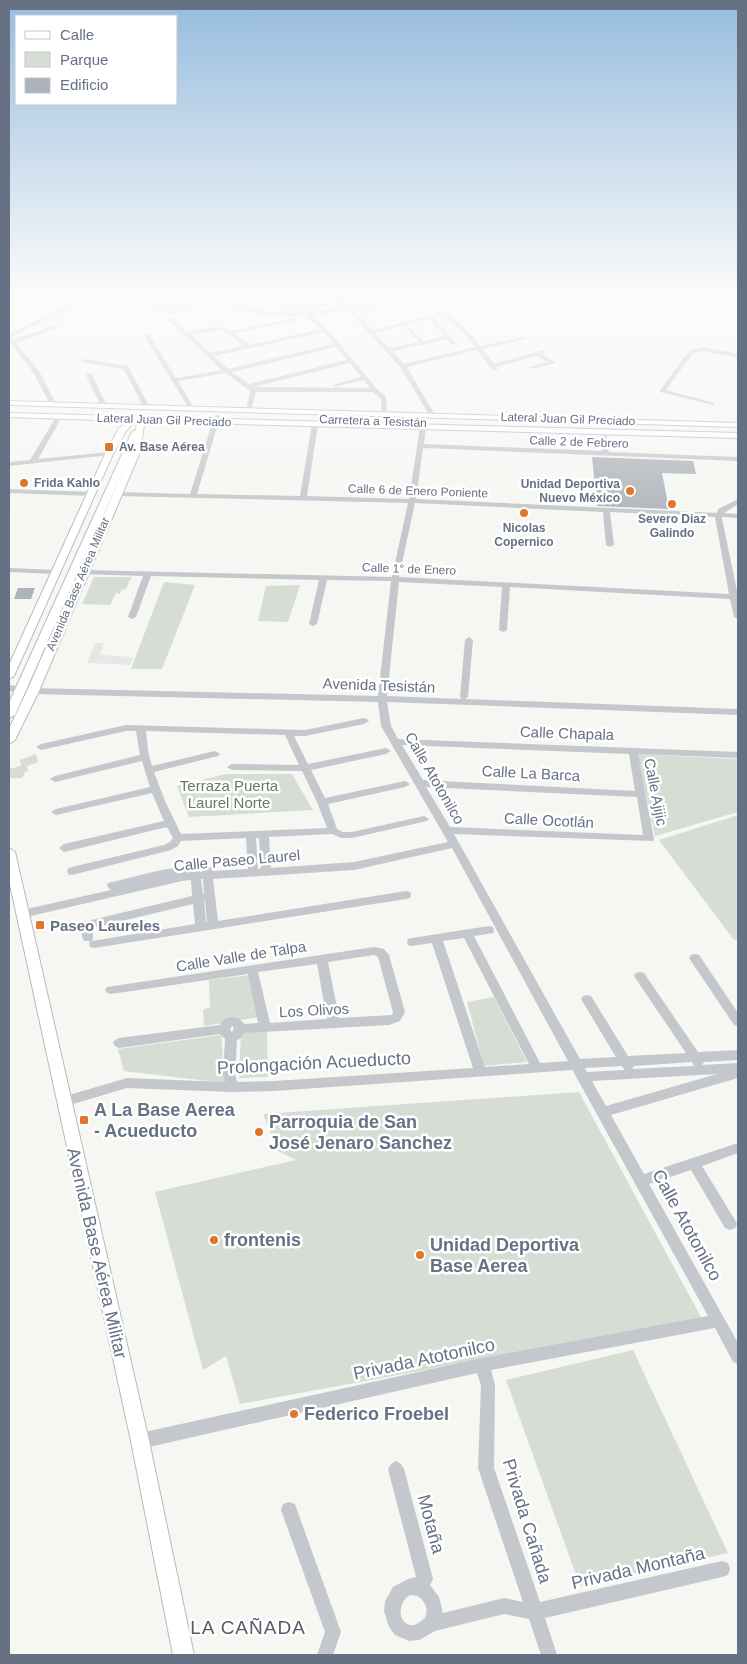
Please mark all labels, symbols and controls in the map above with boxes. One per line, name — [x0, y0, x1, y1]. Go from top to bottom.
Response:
legend — [15, 15, 178, 105]
text: Calle — [60, 26, 94, 43]
text: Parque — [60, 51, 108, 68]
text: Edificio — [60, 76, 108, 93]
street label: Lateral Juan Gil Preciado — [500, 410, 636, 428]
street label: Lateral Juan Gil Preciado — [96, 411, 232, 429]
street label: Carretera a Tesistán — [319, 412, 427, 430]
street label: Calle 2 de Febrero — [529, 433, 629, 451]
place label: Av. Base Aérea — [119, 440, 205, 454]
marker: Av. Base Aérea — [103, 441, 115, 453]
place label: Frida Kahlo — [34, 476, 100, 490]
marker: Frida Kahlo — [18, 477, 30, 489]
place label: Unidad Deportiva Nuevo México — [521, 477, 620, 505]
street label: Calle 6 de Enero Poniente — [348, 482, 489, 500]
marker: Unidad Deportiva Nuevo México — [624, 485, 636, 497]
marker: Severo Diaz Galindo — [666, 498, 678, 510]
marker: Nicolas Copernico — [518, 507, 530, 519]
place label: Severo Diaz Galindo — [638, 512, 706, 540]
street label: Avenida Base Aérea Militar — [43, 515, 113, 653]
place label: Nicolas Copernico — [494, 521, 554, 549]
street label: Calle 1° de Enero — [362, 560, 457, 578]
street label: Avenida Tesistán — [322, 675, 436, 695]
street label: Calle Chapala — [520, 723, 615, 743]
street label: Calle Atotonilco — [402, 729, 468, 827]
street label: Calle Ajijic — [641, 757, 671, 828]
street label: Calle La Barca — [481, 762, 581, 784]
park label: Terraza Puerta Laurel Norte — [180, 777, 279, 811]
street label: Calle Ocotlán — [504, 809, 594, 831]
street label: Calle Paseo Laurel — [173, 846, 301, 874]
place label: Paseo Laureles — [50, 917, 160, 934]
marker: Paseo Laureles — [34, 919, 46, 931]
street label: Calle Valle de Talpa — [175, 937, 308, 975]
street label: Los Olivos — [279, 1000, 349, 1020]
street label: Prolongación Acueducto — [217, 1048, 411, 1078]
place label: A La Base Aerea - Acueducto — [94, 1100, 236, 1141]
place label: Parroquia de San José Jenaro Sanchez — [269, 1112, 452, 1153]
marker: A La Base Aerea - Acueducto — [78, 1114, 90, 1126]
marker: Parroquia de San José Jenaro Sanchez — [253, 1126, 265, 1138]
street label: Avenida Base Aérea Militar — [63, 1146, 131, 1360]
street label: Calle Atotonilco — [648, 1166, 726, 1284]
place label: frontenis — [224, 1230, 301, 1250]
marker: frontenis — [208, 1234, 220, 1246]
place label: Unidad Deportiva Base Aerea — [430, 1235, 580, 1276]
marker: Unidad Deportiva Base Aerea — [414, 1249, 426, 1261]
street label: Privada Atotonilco — [351, 1334, 497, 1384]
place label: Federico Froebel — [304, 1404, 449, 1424]
marker: Federico Froebel — [288, 1408, 300, 1420]
street label: Privada Cañada — [499, 1456, 556, 1587]
street label: Motaña — [414, 1492, 449, 1557]
street label: Privada Montaña — [569, 1543, 708, 1593]
district label: LA CAÑADA — [190, 1617, 306, 1638]

